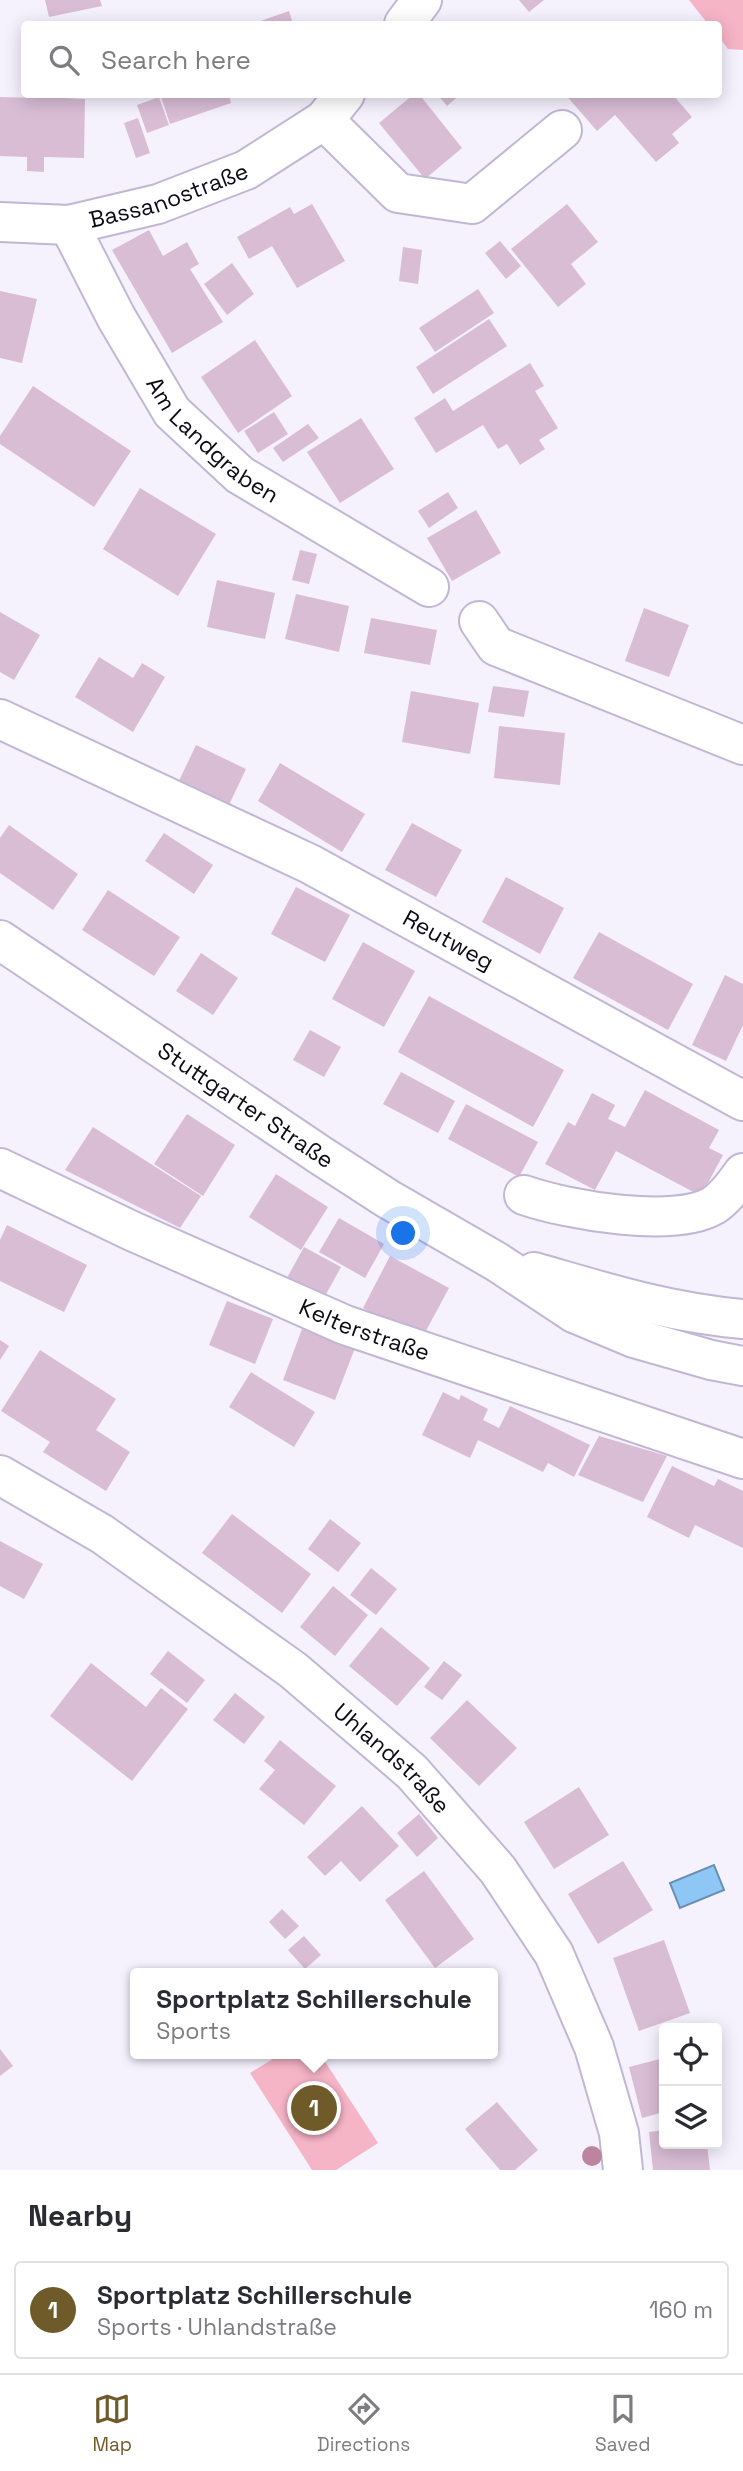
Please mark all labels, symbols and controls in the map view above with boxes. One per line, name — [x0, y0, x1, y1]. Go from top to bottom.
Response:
search box — [21, 21, 722, 98]
icon: search — [45, 41, 83, 79]
text: Search here — [101, 43, 251, 77]
street label: Bassanostraße — [86, 156, 253, 235]
street label: Am Landgraben — [140, 371, 284, 510]
street label: Reutweg — [398, 903, 499, 977]
street label: Stuttgarter Straße — [152, 1035, 340, 1175]
your location — [386, 1216, 420, 1250]
street label: Kelterstraße — [294, 1292, 434, 1367]
street label: Uhlandstraße — [327, 1696, 457, 1820]
popup — [130, 1968, 498, 2059]
text: Sportplatz Schillerschule — [156, 1982, 472, 2016]
text: Sports — [156, 2016, 231, 2046]
map controls — [659, 2023, 722, 2149]
button: locate — [659, 2023, 722, 2086]
pin: 1 — [291, 2082, 337, 2134]
button: layers — [659, 2086, 722, 2149]
text: Nearby — [28, 2196, 132, 2235]
text: Sportplatz Schillerschule — [97, 2278, 412, 2312]
text: 1 — [48, 2295, 58, 2325]
text: 160 m — [649, 2295, 713, 2325]
text: Sports · Uhlandstraße — [97, 2312, 337, 2342]
tab: Map — [92, 2390, 132, 2457]
tab: Directions — [317, 2390, 410, 2457]
tab: Saved — [595, 2390, 651, 2457]

